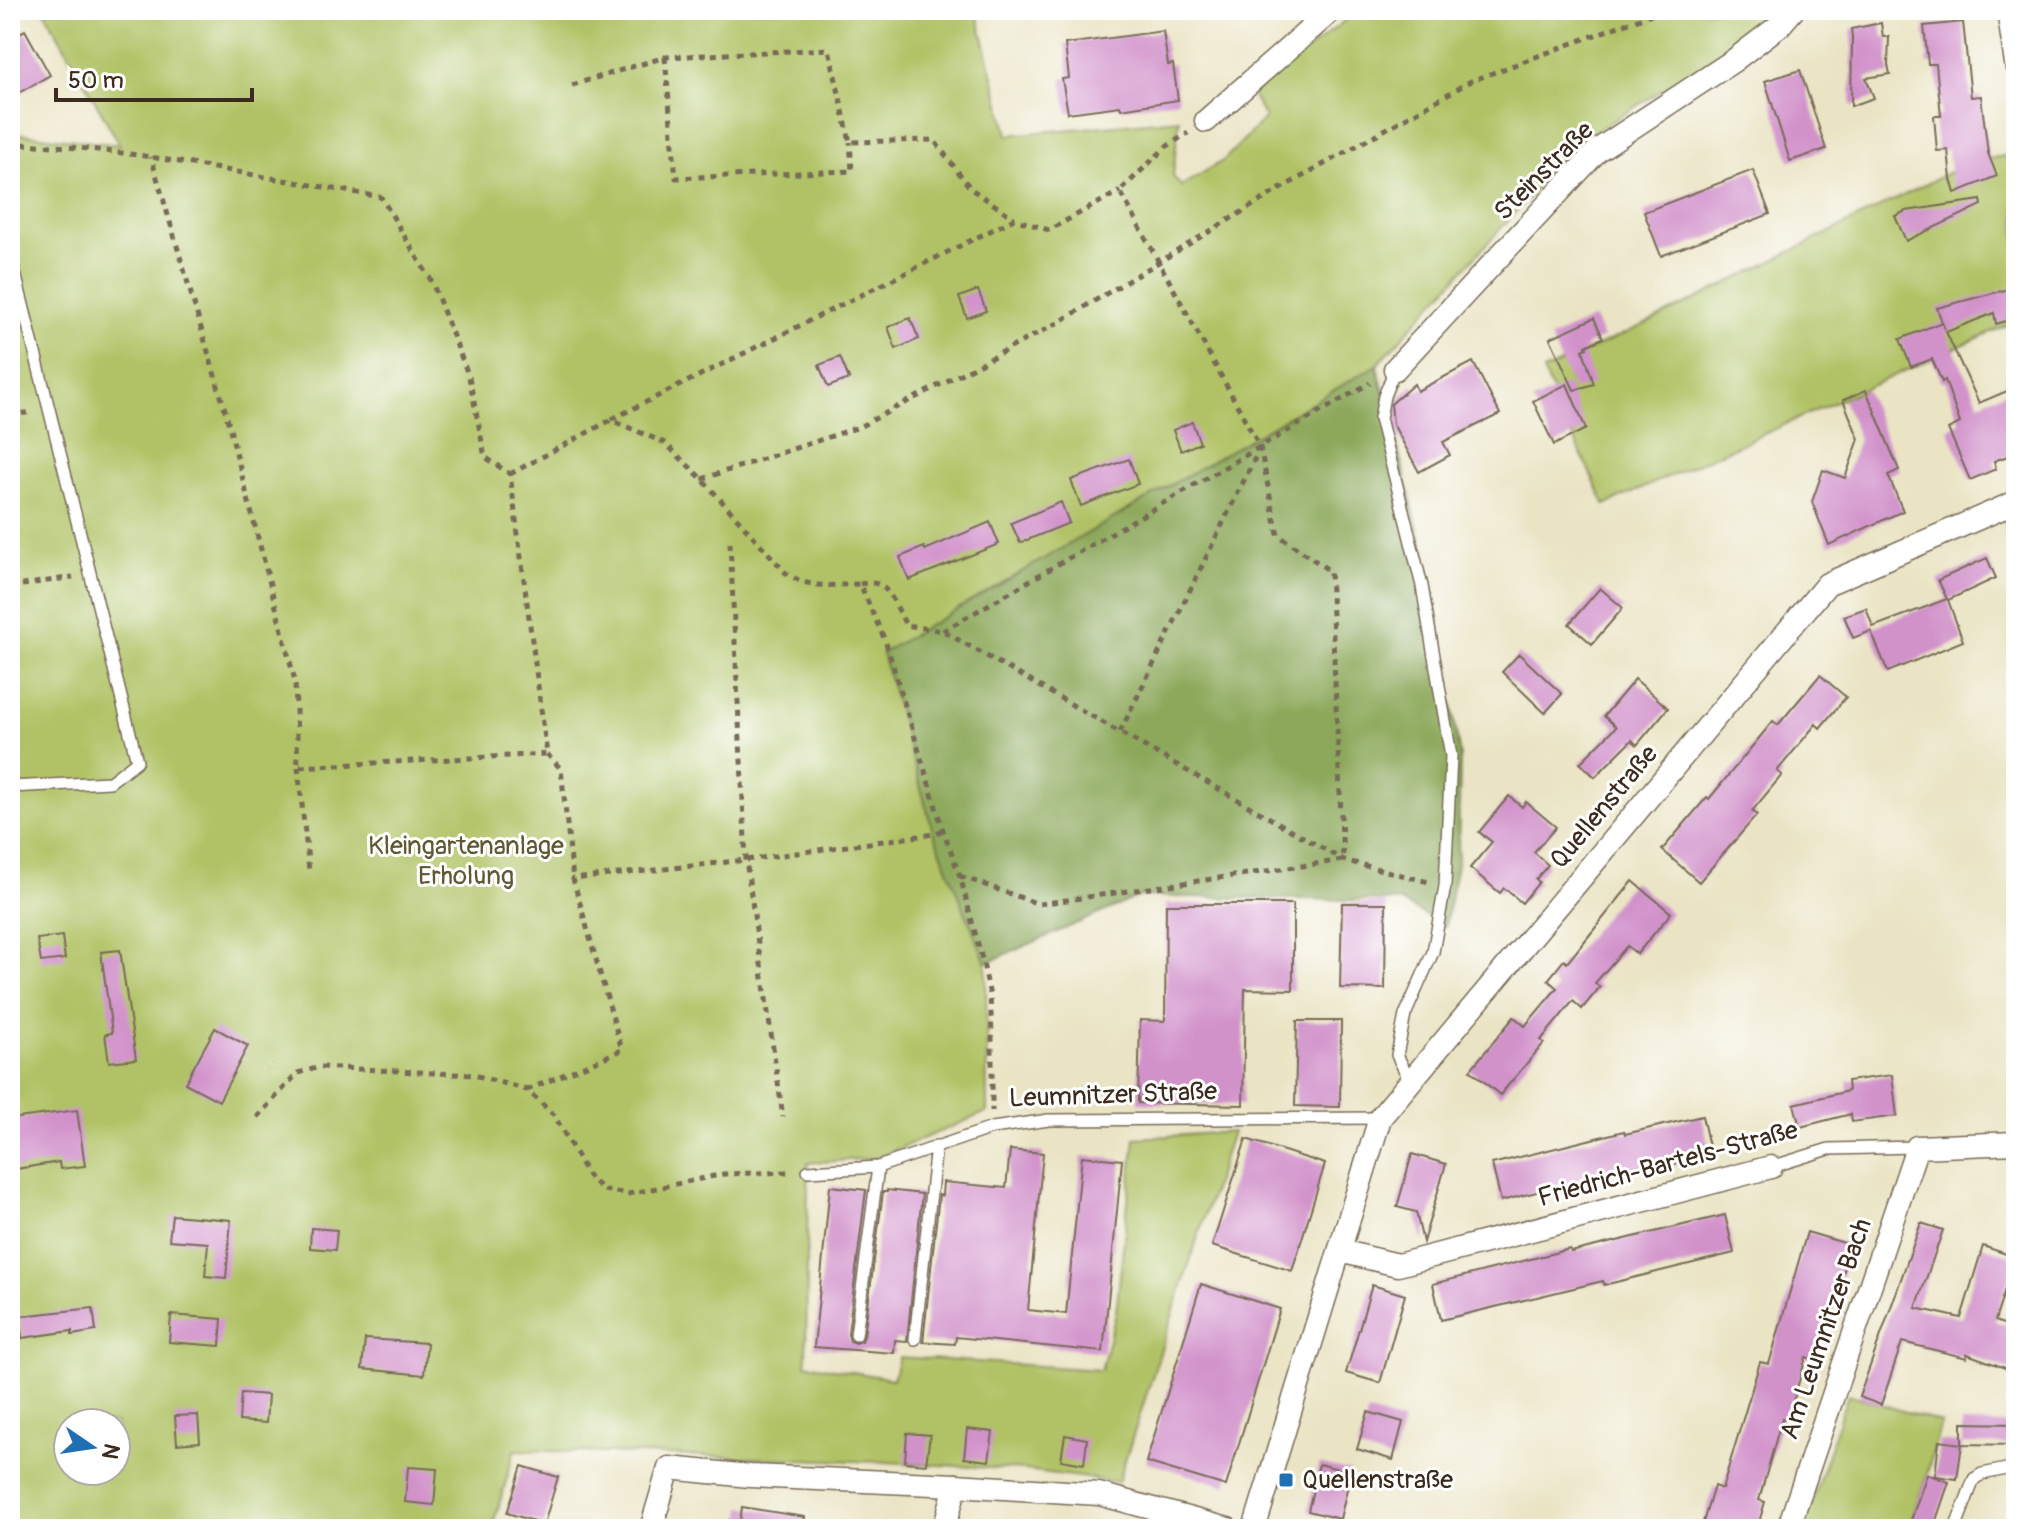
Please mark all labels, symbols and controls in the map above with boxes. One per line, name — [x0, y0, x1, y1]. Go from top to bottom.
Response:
scale bar — [56, 52, 252, 102]
text: 50 m — [68, 66, 124, 95]
street label: Steinstraße — [1488, 114, 1601, 227]
street label: Quellenstraße — [1543, 739, 1665, 875]
park label: Kleingartenanlage Erholung — [368, 830, 564, 892]
street label: Leumnitzer Straße — [1009, 1075, 1218, 1115]
street label: Friedrich-Bartels-Straße — [1535, 1114, 1802, 1214]
street label: Am Leumnitzer Bach — [1773, 1214, 1879, 1444]
north arrow — [52, 1407, 132, 1487]
text: N — [95, 1441, 126, 1462]
place label: Quellenstraße — [1302, 1464, 1453, 1496]
marker: Quellenstraße — [1277, 1471, 1295, 1489]

